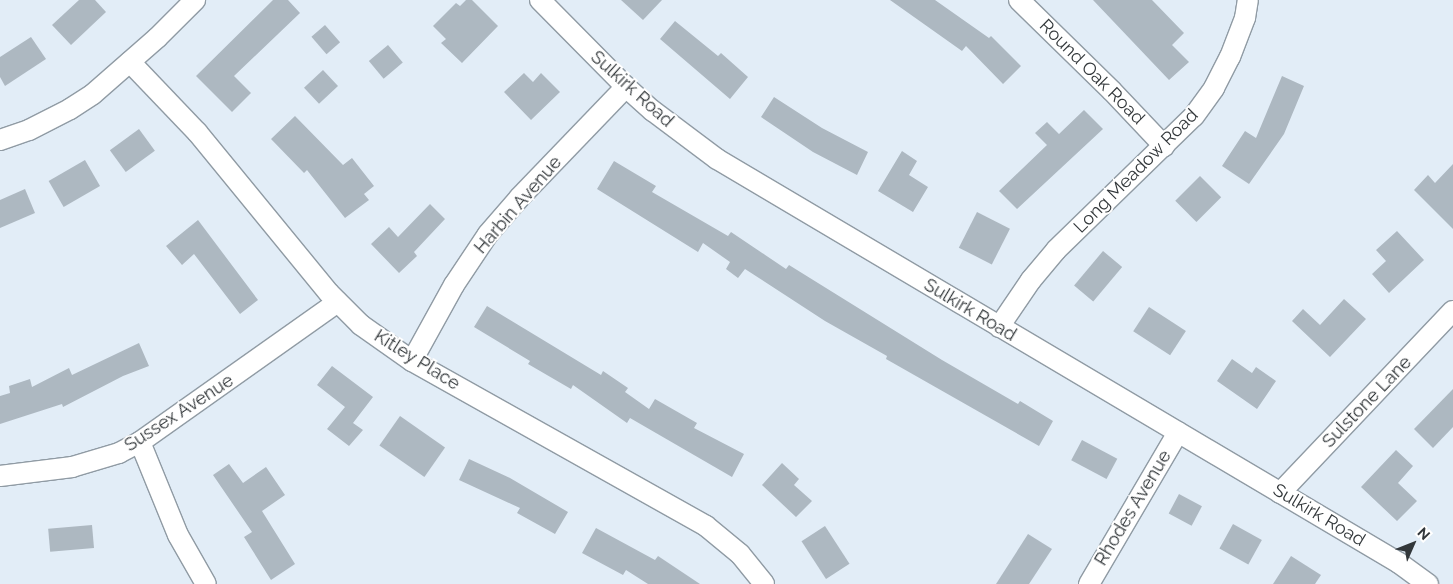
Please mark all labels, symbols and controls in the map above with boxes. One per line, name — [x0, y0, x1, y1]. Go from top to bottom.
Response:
street label: Round Oak Road — [1035, 15, 1149, 129]
street label: Sulkirk Road — [586, 46, 678, 132]
street label: Long Meadow Road — [1069, 104, 1203, 238]
street label: Harbin Avenue — [470, 152, 566, 258]
street label: Sulkirk Road — [920, 274, 1020, 346]
street label: Kitley Place — [370, 325, 464, 395]
street label: Sulstone Lane — [1318, 352, 1416, 452]
street label: Sussex Avenue — [120, 370, 238, 456]
street label: Rhodes Avenue — [1090, 446, 1176, 570]
street label: Sulkirk Road — [1269, 479, 1369, 551]
north arrow — [1388, 519, 1438, 569]
text: N — [1414, 524, 1433, 543]

